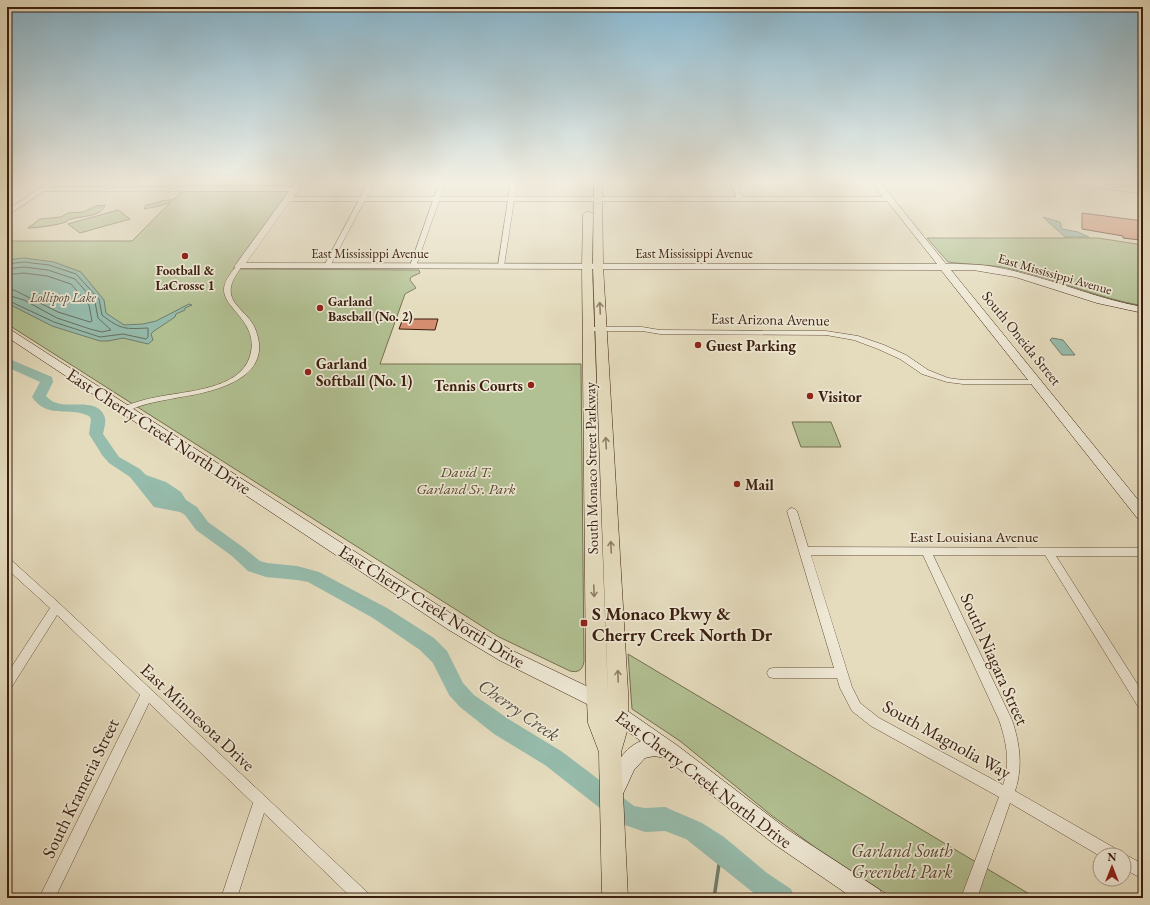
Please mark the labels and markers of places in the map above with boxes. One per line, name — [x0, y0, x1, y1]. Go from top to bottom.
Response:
marker: Football & LaCrosse 1 — [180, 251, 190, 261]
place label: Football & LaCrosse 1 — [155, 262, 215, 294]
place label: Garland Baseball (No. 2) — [328, 293, 413, 325]
marker: Garland Baseball (No. 2) — [315, 303, 325, 313]
place label: Guest Parking — [706, 336, 796, 355]
marker: Guest Parking — [693, 340, 703, 350]
place label: Garland Softball (No. 1) — [316, 354, 413, 390]
marker: Garland Softball (No. 1) — [303, 367, 313, 377]
place label: Tennis Courts — [434, 376, 523, 395]
marker: Tennis Courts — [526, 380, 536, 390]
place label: Visitor — [818, 387, 863, 406]
marker: Visitor — [805, 391, 815, 401]
place label: Mail — [745, 475, 774, 494]
marker: Mail — [732, 479, 742, 489]
place label: S Monaco Pkwy & Cherry Creek North Dr — [592, 602, 773, 646]
marker: S Monaco Pkwy & Cherry Creek North Dr — [579, 618, 589, 628]

